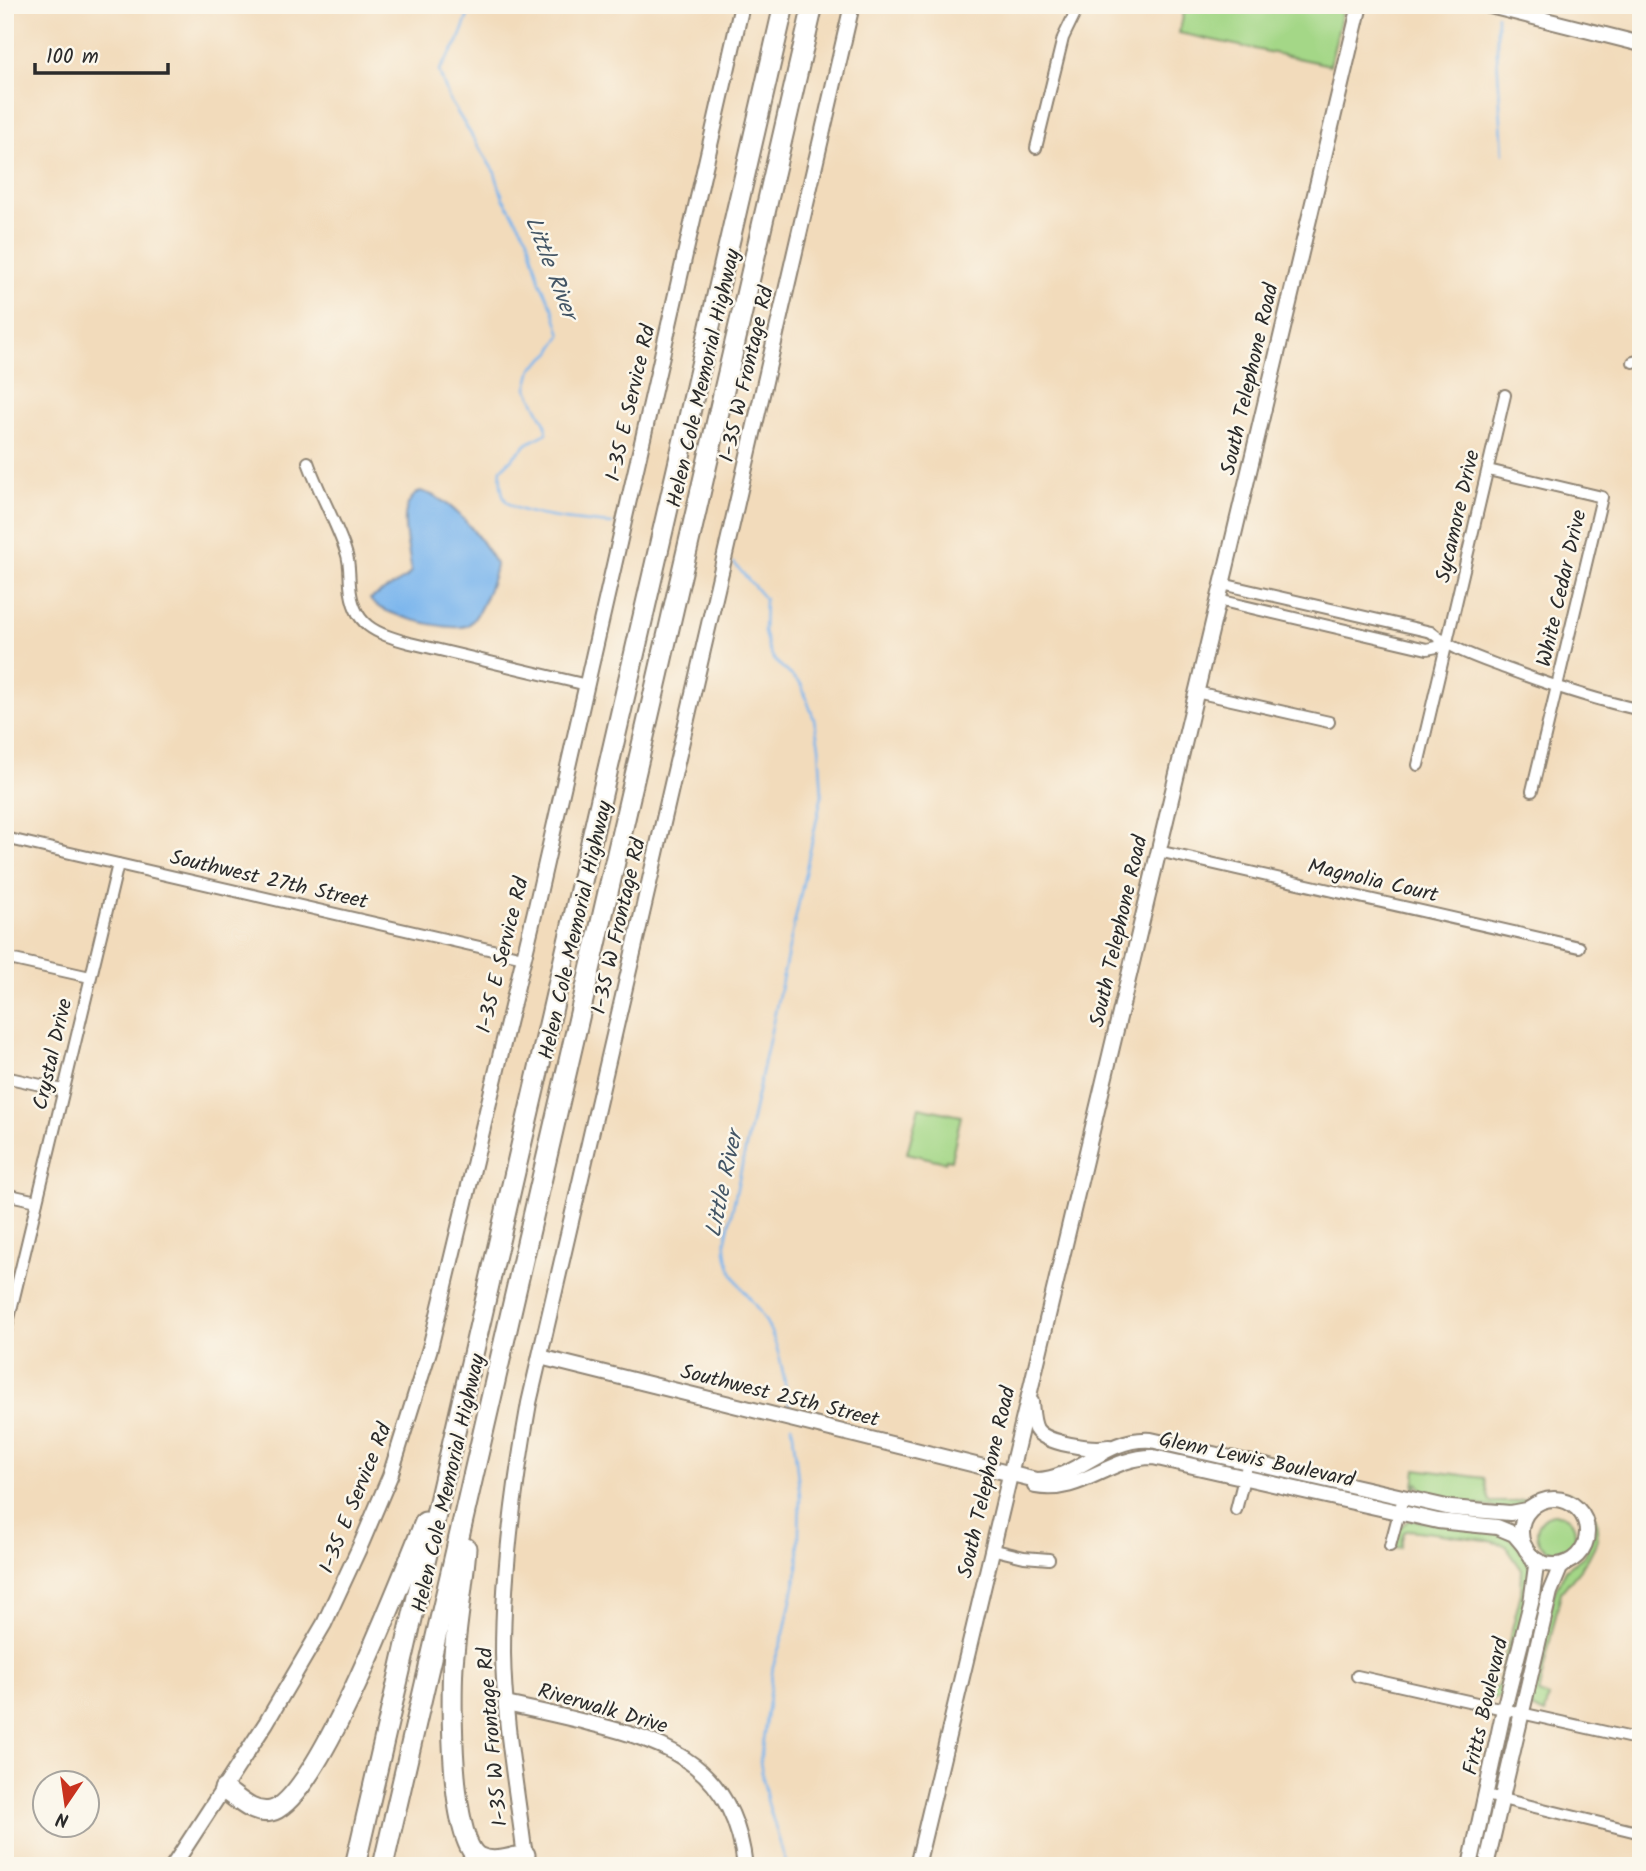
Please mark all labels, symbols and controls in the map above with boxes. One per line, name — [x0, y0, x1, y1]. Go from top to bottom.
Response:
scale bar — [35, 32, 168, 76]
text: 100 m — [46, 41, 99, 74]
water label: Little River — [514, 211, 588, 328]
street label: Helen Cole Memorial Highway — [659, 246, 750, 511]
street label: South Telephone Road — [1212, 280, 1289, 478]
street label: I-35 W Frontage Rd — [711, 282, 784, 466]
street label: I-35 E Service Rd — [597, 321, 666, 485]
street label: Sycamore Drive — [1427, 446, 1490, 586]
street label: White Cedar Drive — [1528, 506, 1597, 670]
street label: Helen Cole Memorial Highway — [531, 798, 622, 1063]
street label: South Telephone Road — [1081, 832, 1158, 1030]
street label: I-35 W Frontage Rd — [583, 834, 656, 1018]
street label: Southwest 27th Street — [166, 842, 372, 919]
street label: Magnolia Court — [1304, 850, 1442, 913]
street label: I-35 E Service Rd — [468, 873, 539, 1037]
street label: Crystal Drive — [25, 995, 82, 1113]
water label: Little River — [696, 1124, 755, 1241]
street label: Helen Cole Memorial Highway — [404, 1351, 495, 1616]
street label: Southwest 25th Street — [677, 1356, 883, 1437]
street label: South Telephone Road — [949, 1383, 1026, 1581]
street label: I-35 E Service Rd — [311, 1418, 402, 1579]
street label: Glenn Lewis Boulevard — [1156, 1424, 1358, 1497]
street label: Fritts Boulevard — [1455, 1634, 1518, 1778]
street label: I-35 W Frontage Rd — [469, 1645, 518, 1828]
street label: Riverwalk Drive — [534, 1675, 672, 1744]
north arrow — [32, 1770, 102, 1840]
text: N — [53, 1803, 72, 1835]

